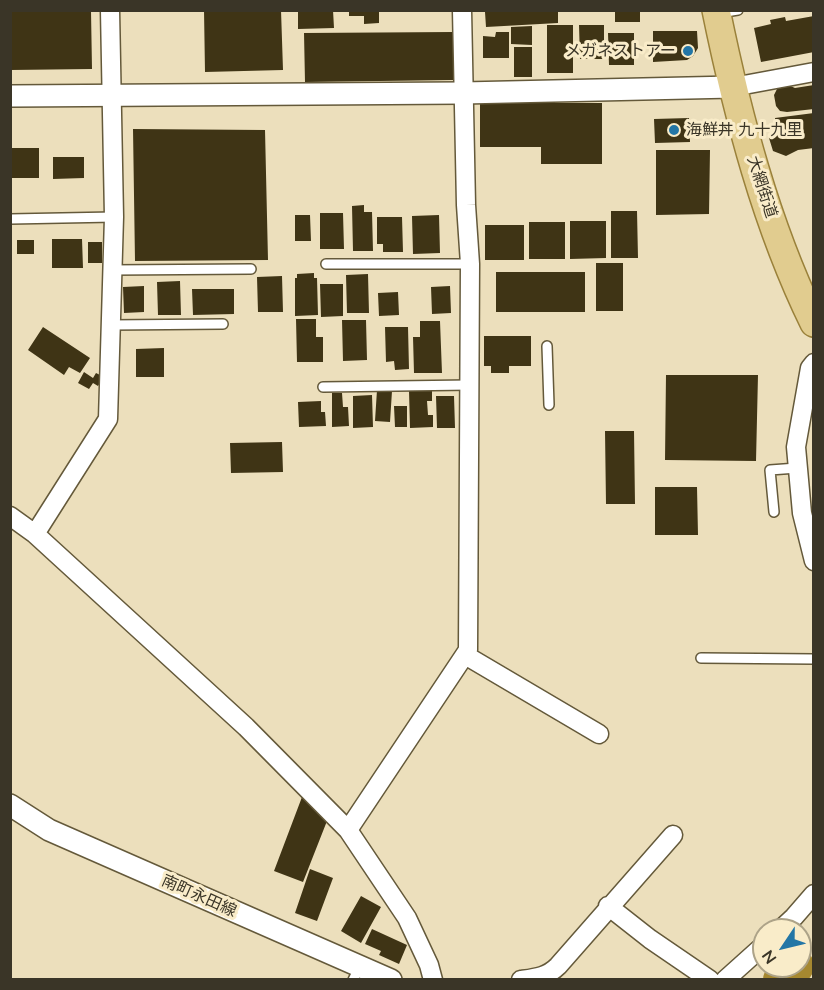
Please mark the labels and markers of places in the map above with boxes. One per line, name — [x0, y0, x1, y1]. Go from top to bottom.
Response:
place label: メガネストアー — [565, 41, 676, 61]
marker: メガネストアー — [681, 44, 695, 58]
place label: 海鮮丼 九十九里 — [686, 120, 802, 140]
marker: 海鮮丼 九十九里 — [667, 123, 681, 137]

